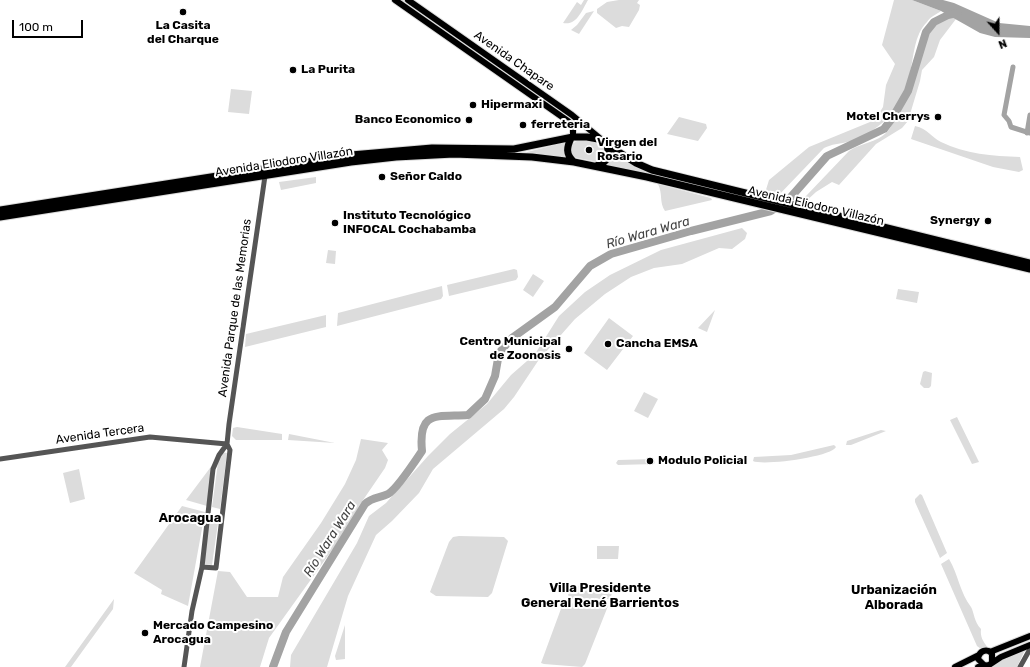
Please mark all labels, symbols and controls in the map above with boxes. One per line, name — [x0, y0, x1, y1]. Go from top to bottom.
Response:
marker: La Casita del Charque — [178, 7, 188, 17]
scale bar — [14, 12, 85, 38]
north arrow — [978, 12, 1018, 52]
place label: La Casita del Charque — [147, 19, 219, 47]
text: 100 m — [19, 20, 53, 34]
street label: Avenida Chapare — [471, 28, 557, 94]
text: N — [996, 36, 1009, 51]
place label: La Purita — [301, 63, 355, 77]
marker: La Purita — [288, 65, 298, 75]
place label: Hipermaxi — [481, 98, 542, 112]
marker: Hipermaxi — [468, 100, 478, 110]
place label: Motel Cherrys — [846, 110, 930, 124]
marker: Motel Cherrys — [933, 112, 943, 122]
place label: Banco Economico — [355, 113, 461, 127]
marker: Banco Economico — [464, 115, 474, 125]
place label: ferreteria — [531, 118, 590, 132]
marker: ferreteria — [518, 120, 528, 130]
place label: Virgen del Rosario — [597, 136, 657, 164]
street label: Avenida Eliodoro Villazón — [214, 144, 354, 180]
marker: Virgen del Rosario — [584, 145, 594, 155]
place label: Señor Caldo — [390, 170, 462, 184]
marker: Señor Caldo — [377, 172, 387, 182]
street label: Avenida Eliodoro Villazón — [746, 183, 886, 229]
place label: Instituto Tecnológico INFOCAL Cochabamba — [343, 209, 476, 237]
water label: Río Wara Wara — [604, 214, 692, 252]
place label: Synergy — [930, 214, 980, 228]
marker: Synergy — [983, 216, 993, 226]
street label: Avenida Parque de las Memorias — [215, 218, 255, 398]
marker: Instituto Tecnológico INFOCAL Cochabamba — [330, 218, 340, 228]
place label: Centro Municipal de Zoonosis — [460, 335, 561, 363]
place label: Cancha EMSA — [616, 337, 698, 351]
marker: Cancha EMSA — [603, 339, 613, 349]
marker: Centro Municipal de Zoonosis — [564, 344, 574, 354]
street label: Avenida Tercera — [55, 421, 145, 447]
place label: Modulo Policial — [658, 454, 747, 468]
marker: Modulo Policial — [645, 456, 655, 466]
water label: Río Wara Wara — [300, 498, 360, 580]
district label: Arocagua — [159, 510, 221, 526]
district label: Villa Presidente General René Barrientos — [521, 580, 679, 611]
district label: Urbanización Alborada — [851, 582, 937, 613]
place label: Mercado Campesino Arocagua — [153, 619, 273, 647]
marker: Mercado Campesino Arocagua — [140, 628, 150, 638]

